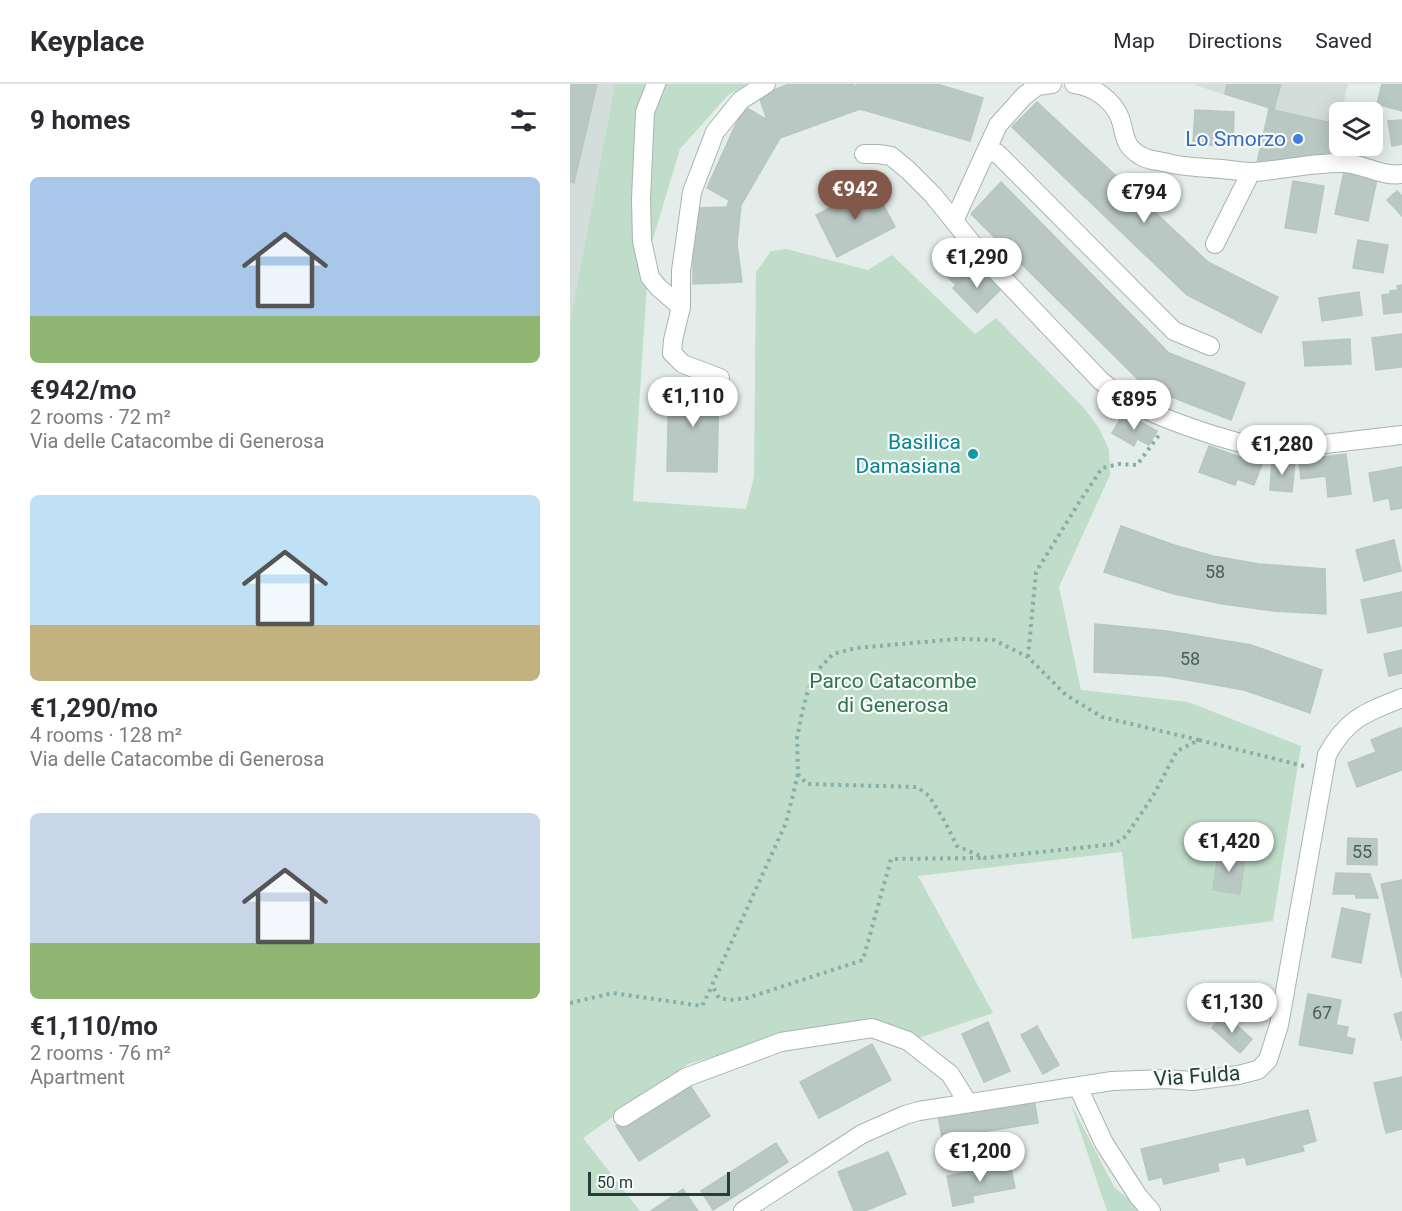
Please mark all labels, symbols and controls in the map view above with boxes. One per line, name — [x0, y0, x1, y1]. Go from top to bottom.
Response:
text: Keyplace — [30, 25, 144, 58]
text: Map — [1113, 29, 1155, 53]
text: Directions — [1188, 29, 1282, 53]
text: Saved — [1315, 29, 1372, 53]
map controls — [1329, 102, 1383, 156]
button: layers — [1329, 102, 1383, 156]
icon: filters — [507, 104, 540, 137]
text: 9 homes — [30, 105, 131, 135]
place label: Lo Smorzo — [1185, 127, 1286, 151]
marker: Lo Smorzo — [1291, 132, 1305, 146]
pin: €942 — [819, 170, 891, 221]
pin: €794 — [1108, 173, 1180, 224]
text: €942 — [832, 177, 878, 201]
text: €794 — [1121, 180, 1167, 204]
icon: home — [231, 216, 339, 324]
pin: €1,290 — [928, 238, 1026, 289]
text: €1,290 — [946, 245, 1008, 269]
text: €942/mo — [30, 375, 137, 405]
pin: €1,110 — [644, 377, 742, 428]
pin: €895 — [1098, 380, 1170, 431]
text: €1,110 — [662, 384, 724, 408]
text: €895 — [1111, 387, 1157, 411]
text: 2 rooms · 72 m² — [30, 405, 171, 429]
pin: €1,280 — [1233, 425, 1331, 476]
text: Via delle Catacombe di Generosa — [30, 429, 324, 453]
place label: Basilica Damasiana — [856, 430, 961, 478]
text: €1,280 — [1251, 432, 1313, 456]
marker: Basilica Damasiana — [966, 447, 980, 461]
icon: home — [231, 534, 339, 642]
house number: 58 — [1205, 561, 1225, 582]
house number: 58 — [1180, 648, 1200, 669]
park label: Parco Catacombe di Generosa — [809, 669, 977, 717]
text: €1,290/mo — [30, 693, 158, 723]
text: 4 rooms · 128 m² — [30, 723, 182, 747]
text: Via delle Catacombe di Generosa — [30, 747, 324, 771]
pin: €1,420 — [1180, 822, 1278, 873]
text: €1,420 — [1198, 829, 1260, 853]
house number: 55 — [1352, 841, 1372, 862]
icon: home — [231, 852, 339, 960]
pin: €1,130 — [1183, 983, 1281, 1034]
text: €1,130 — [1201, 990, 1263, 1014]
house number: 67 — [1312, 1002, 1332, 1023]
text: €1,110/mo — [30, 1011, 158, 1041]
text: 2 rooms · 76 m² — [30, 1041, 171, 1065]
street label: Via Fulda — [1153, 1061, 1241, 1091]
text: Apartment — [30, 1065, 125, 1089]
pin: €1,200 — [931, 1132, 1029, 1183]
text: €1,200 — [949, 1139, 1011, 1163]
scale bar — [588, 1169, 730, 1196]
text: 50 m — [597, 1173, 633, 1192]

